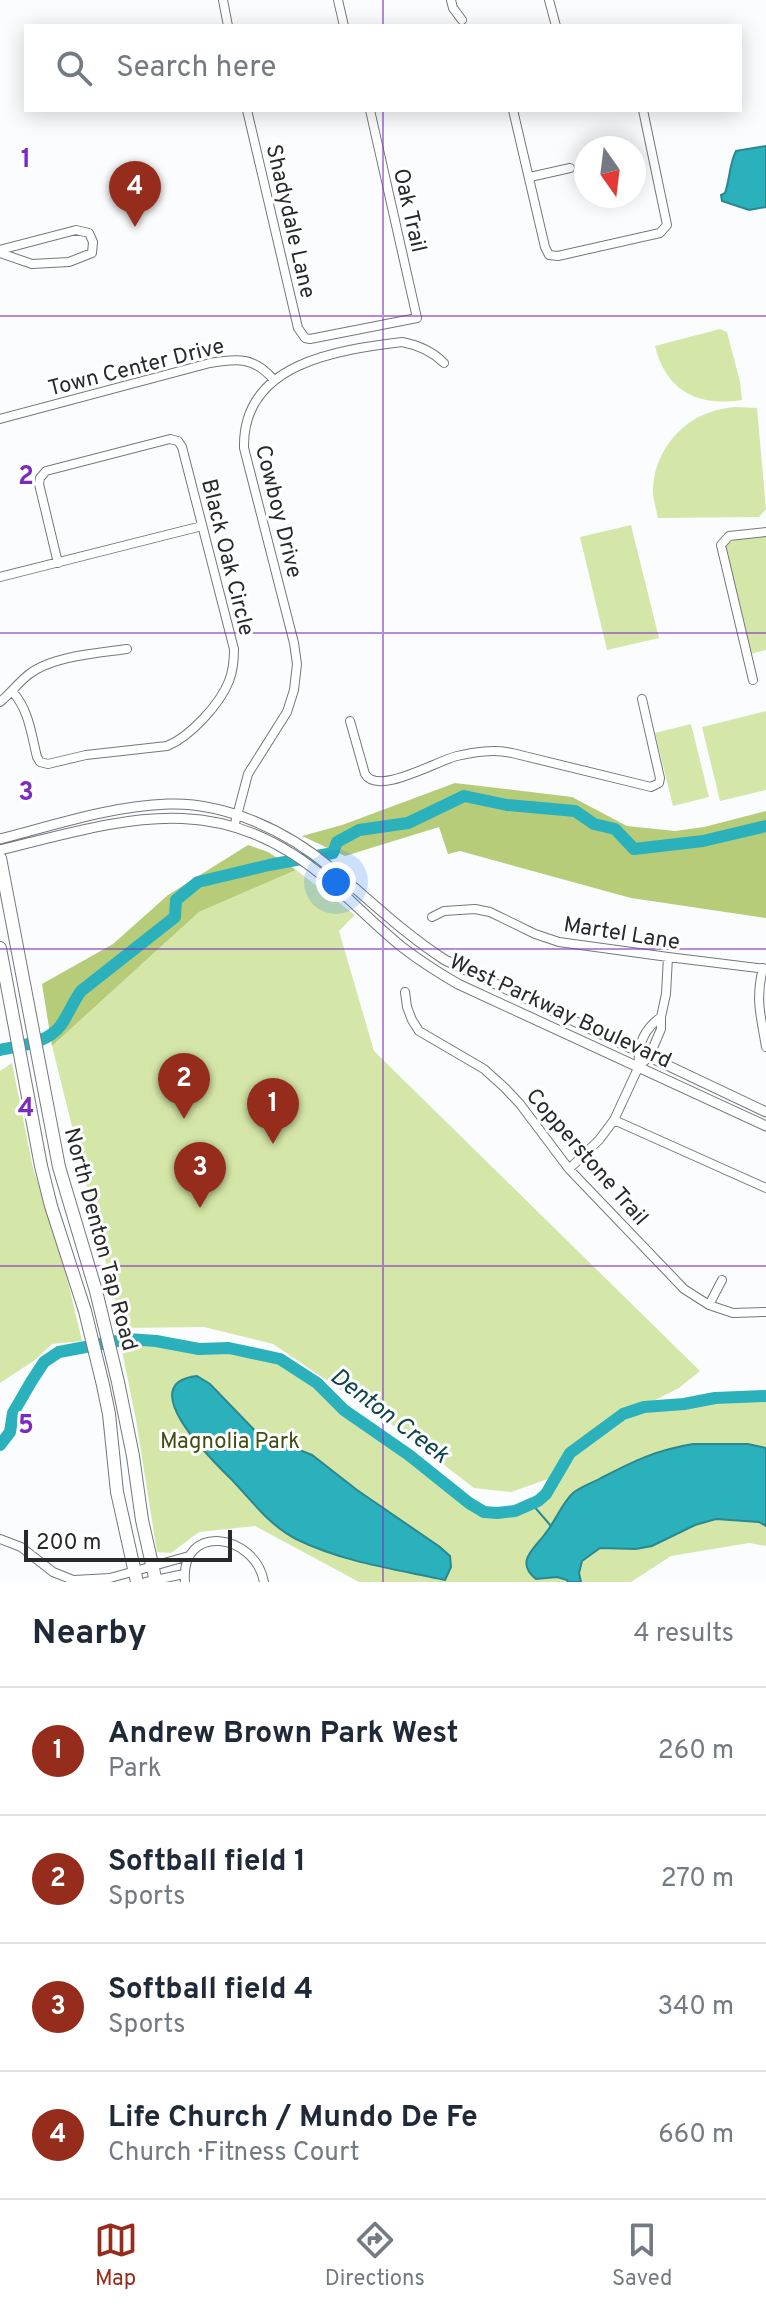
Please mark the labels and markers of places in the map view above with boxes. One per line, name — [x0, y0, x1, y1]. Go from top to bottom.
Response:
pin: 4 — [109, 161, 161, 227]
pin: 2 — [158, 1053, 210, 1119]
pin: 1 — [247, 1078, 299, 1144]
pin: 3 — [174, 1142, 226, 1208]

